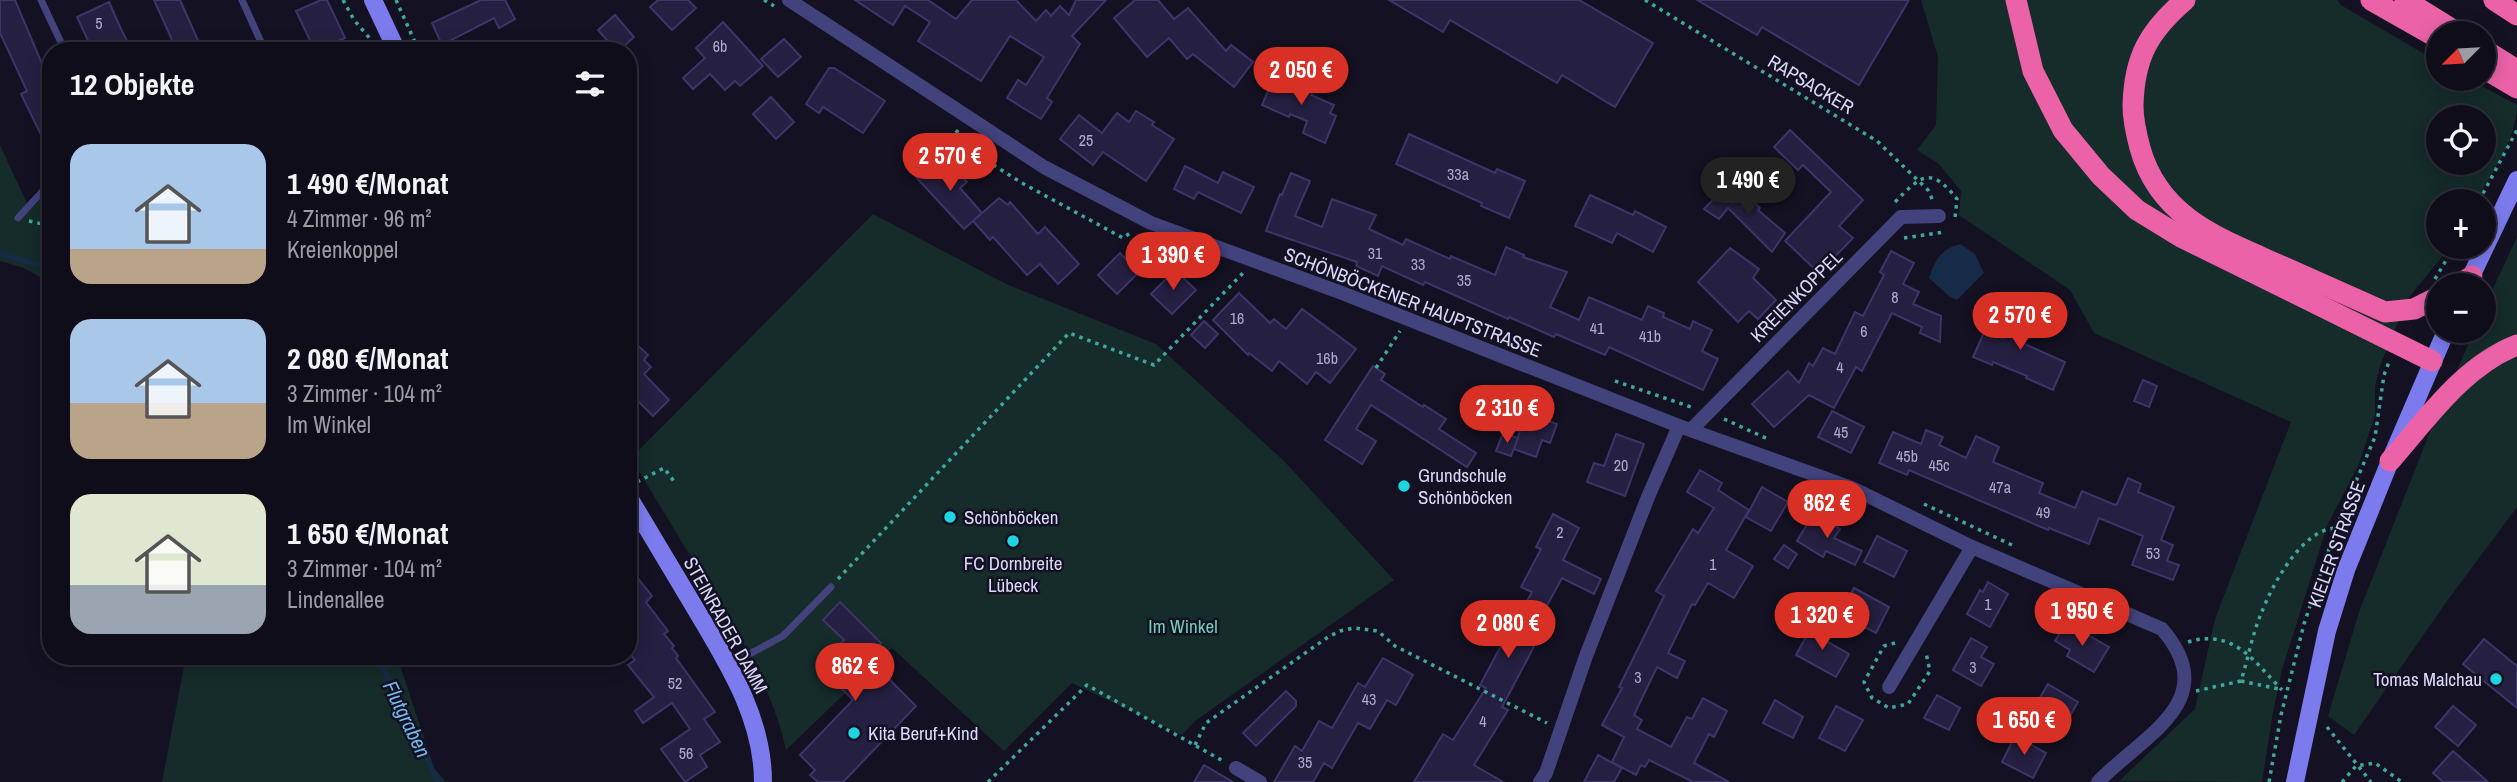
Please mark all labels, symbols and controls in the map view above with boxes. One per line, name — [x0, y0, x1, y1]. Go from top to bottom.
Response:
house number: 5 — [95, 12, 103, 34]
north arrow — [2426, 21, 2496, 91]
map controls — [2426, 21, 2496, 343]
house number: 6b — [713, 35, 727, 57]
pin: 2 050 € — [1236, 48, 1366, 107]
street label: RAPSACKER — [1763, 48, 1859, 120]
text: 2 050 € — [1270, 54, 1332, 85]
text: 12 Objekte — [70, 64, 194, 104]
icon: filters — [571, 65, 609, 103]
button: locate — [2426, 105, 2496, 175]
house number: 25 — [1079, 129, 1093, 151]
pin: 2 570 € — [885, 134, 1015, 193]
text: 2 570 € — [919, 140, 981, 171]
pin: 1 490 € — [1683, 158, 1813, 217]
text: 1 490 €/Monat — [287, 163, 448, 203]
house number: 33a — [1447, 163, 1470, 185]
text: 1 490 € — [1717, 164, 1779, 195]
icon: home — [126, 172, 210, 256]
button: + — [2426, 189, 2496, 259]
text: 4 Zimmer · 96 m² — [287, 203, 432, 234]
pin: 1 390 € — [1108, 232, 1238, 292]
text: Kreienkoppel — [287, 234, 398, 265]
text: 1 390 € — [1142, 239, 1204, 270]
street label: SCHÖNBÖCKENER HAUPTSTRASSE — [1281, 241, 1545, 363]
house number: 31 — [1368, 242, 1383, 264]
street label: KREIENKOPPEL — [1744, 244, 1848, 348]
house number: 33 — [1411, 253, 1425, 275]
house number: 35 — [1457, 269, 1471, 291]
button: − — [2426, 273, 2496, 343]
house number: 8 — [1891, 286, 1899, 308]
pin: 2 570 € — [1955, 292, 2085, 352]
text: 2 570 € — [1989, 299, 2051, 330]
house number: 16 — [1230, 307, 1244, 329]
house number: 41 — [1590, 317, 1605, 339]
house number: 6 — [1860, 320, 1868, 342]
house number: 41b — [1639, 325, 1661, 347]
text: 2 080 €/Monat — [287, 338, 448, 378]
icon: home — [126, 347, 210, 431]
house number: 16b — [1316, 347, 1338, 369]
house number: 4 — [1836, 356, 1844, 378]
text: 3 Zimmer · 104 m² — [287, 378, 442, 409]
pin: 2 310 € — [1442, 386, 1572, 445]
text: 2 310 € — [1476, 392, 1538, 423]
text: Im Winkel — [287, 409, 371, 440]
house number: 45 — [1834, 421, 1848, 443]
house number: 45b — [1896, 445, 1918, 467]
house number: 20 — [1614, 454, 1628, 476]
house number: 45c — [1928, 454, 1950, 476]
place label: Grundschule Schönböcken — [1418, 462, 1512, 510]
house number: 47a — [1989, 476, 2012, 498]
street label: KIELER STRASSE — [2301, 477, 2371, 611]
marker: Grundschule Schönböcken — [1396, 478, 1412, 494]
pin: 862 € — [1778, 480, 1876, 540]
text: 862 € — [1803, 487, 1851, 518]
house number: 49 — [2036, 501, 2050, 523]
place label: Schönböcken — [964, 504, 1058, 530]
marker: Schönböcken — [942, 509, 958, 525]
text: 1 650 €/Monat — [287, 513, 448, 553]
house number: 2 — [1556, 521, 1564, 543]
icon: home — [126, 522, 210, 606]
marker: FC Dornbreite Lübeck — [1005, 533, 1021, 549]
house number: 53 — [2146, 542, 2160, 564]
place label: FC Dornbreite Lübeck — [964, 550, 1062, 598]
street label: STEINRADER DAMM — [678, 552, 774, 698]
text: 3 Zimmer · 104 m² — [287, 553, 442, 584]
house number: 1 — [1709, 553, 1717, 575]
text: Lindenallee — [287, 584, 385, 615]
pin: 1 950 € — [2017, 588, 2147, 648]
pin: 1 320 € — [1757, 592, 1887, 652]
house number: 1 — [1984, 593, 1992, 615]
text: 1 950 € — [2051, 595, 2113, 626]
text: 1 320 € — [1791, 599, 1853, 630]
pin: 2 080 € — [1443, 600, 1573, 660]
text: 2 080 € — [1477, 607, 1539, 638]
park label: Im Winkel — [1148, 613, 1218, 639]
pin: 862 € — [806, 644, 904, 703]
text: 862 € — [831, 650, 879, 681]
house number: 3 — [1969, 656, 1977, 678]
house number: 3 — [1634, 666, 1642, 688]
place label: Tomas Malchau — [2373, 666, 2482, 692]
marker: Tomas Malchau — [2488, 671, 2504, 687]
house number: 52 — [668, 672, 682, 694]
water label: Flutgraben — [376, 676, 438, 762]
house number: 43 — [1362, 688, 1376, 710]
pin: 1 650 € — [1959, 698, 2089, 757]
text: 1 650 € — [1993, 704, 2055, 735]
house number: 4 — [1479, 710, 1487, 732]
place label: Kita Beruf+Kind — [868, 720, 978, 746]
marker: Kita Beruf+Kind — [846, 725, 862, 741]
house number: 56 — [679, 742, 693, 764]
house number: 35 — [1298, 751, 1312, 773]

